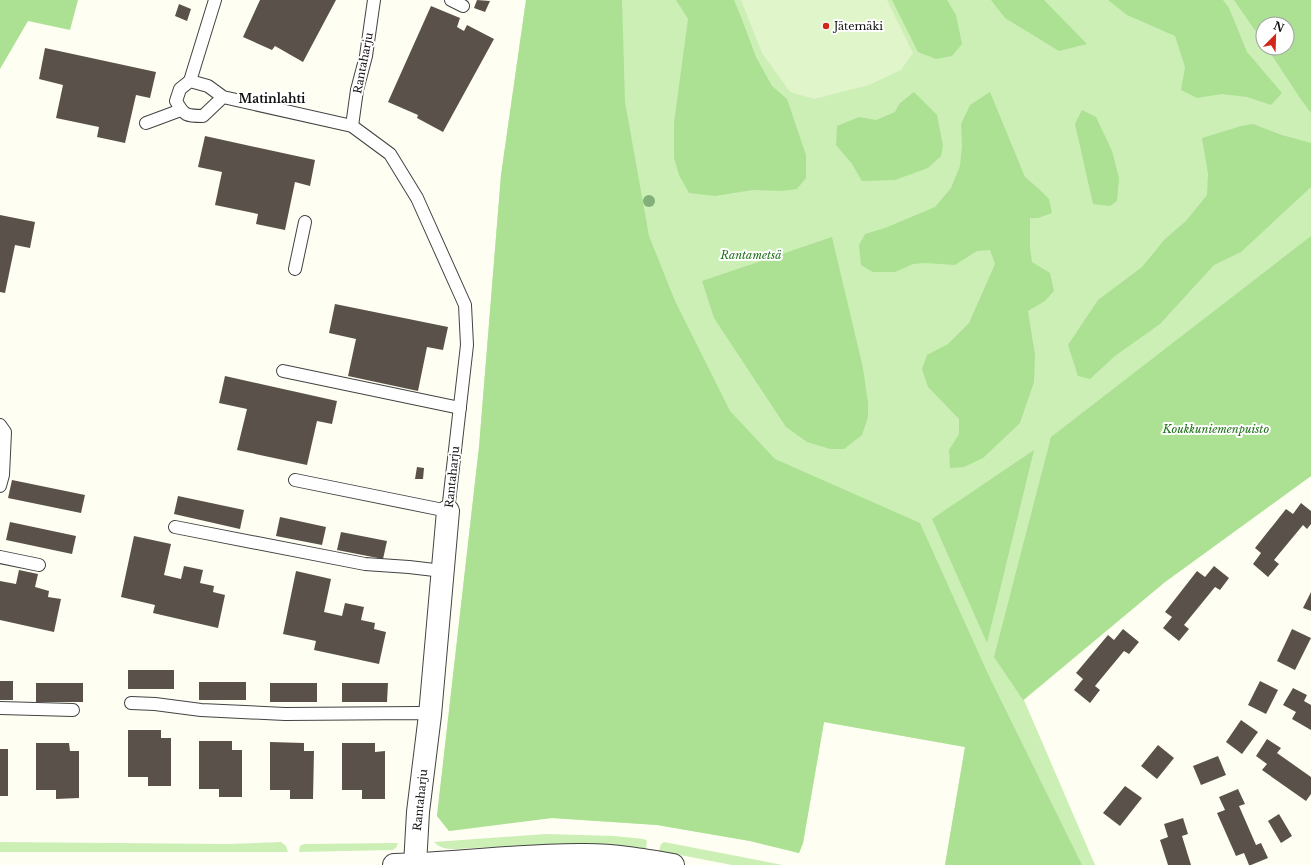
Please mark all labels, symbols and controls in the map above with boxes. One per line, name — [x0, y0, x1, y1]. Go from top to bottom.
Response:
north arrow — [1255, 16, 1295, 56]
text: N — [1271, 18, 1287, 36]
place label: Jätemäki — [832, 19, 883, 33]
marker: Jätemäki — [821, 21, 831, 31]
street label: Rantaharju — [350, 31, 376, 95]
district label: Matinlahti — [239, 91, 306, 106]
park label: Rantametsä — [720, 248, 781, 262]
park label: Koukkuniemenpuisto — [1162, 422, 1269, 436]
street label: Rantaharju — [442, 445, 462, 509]
street label: Rantaharju — [410, 768, 430, 832]

